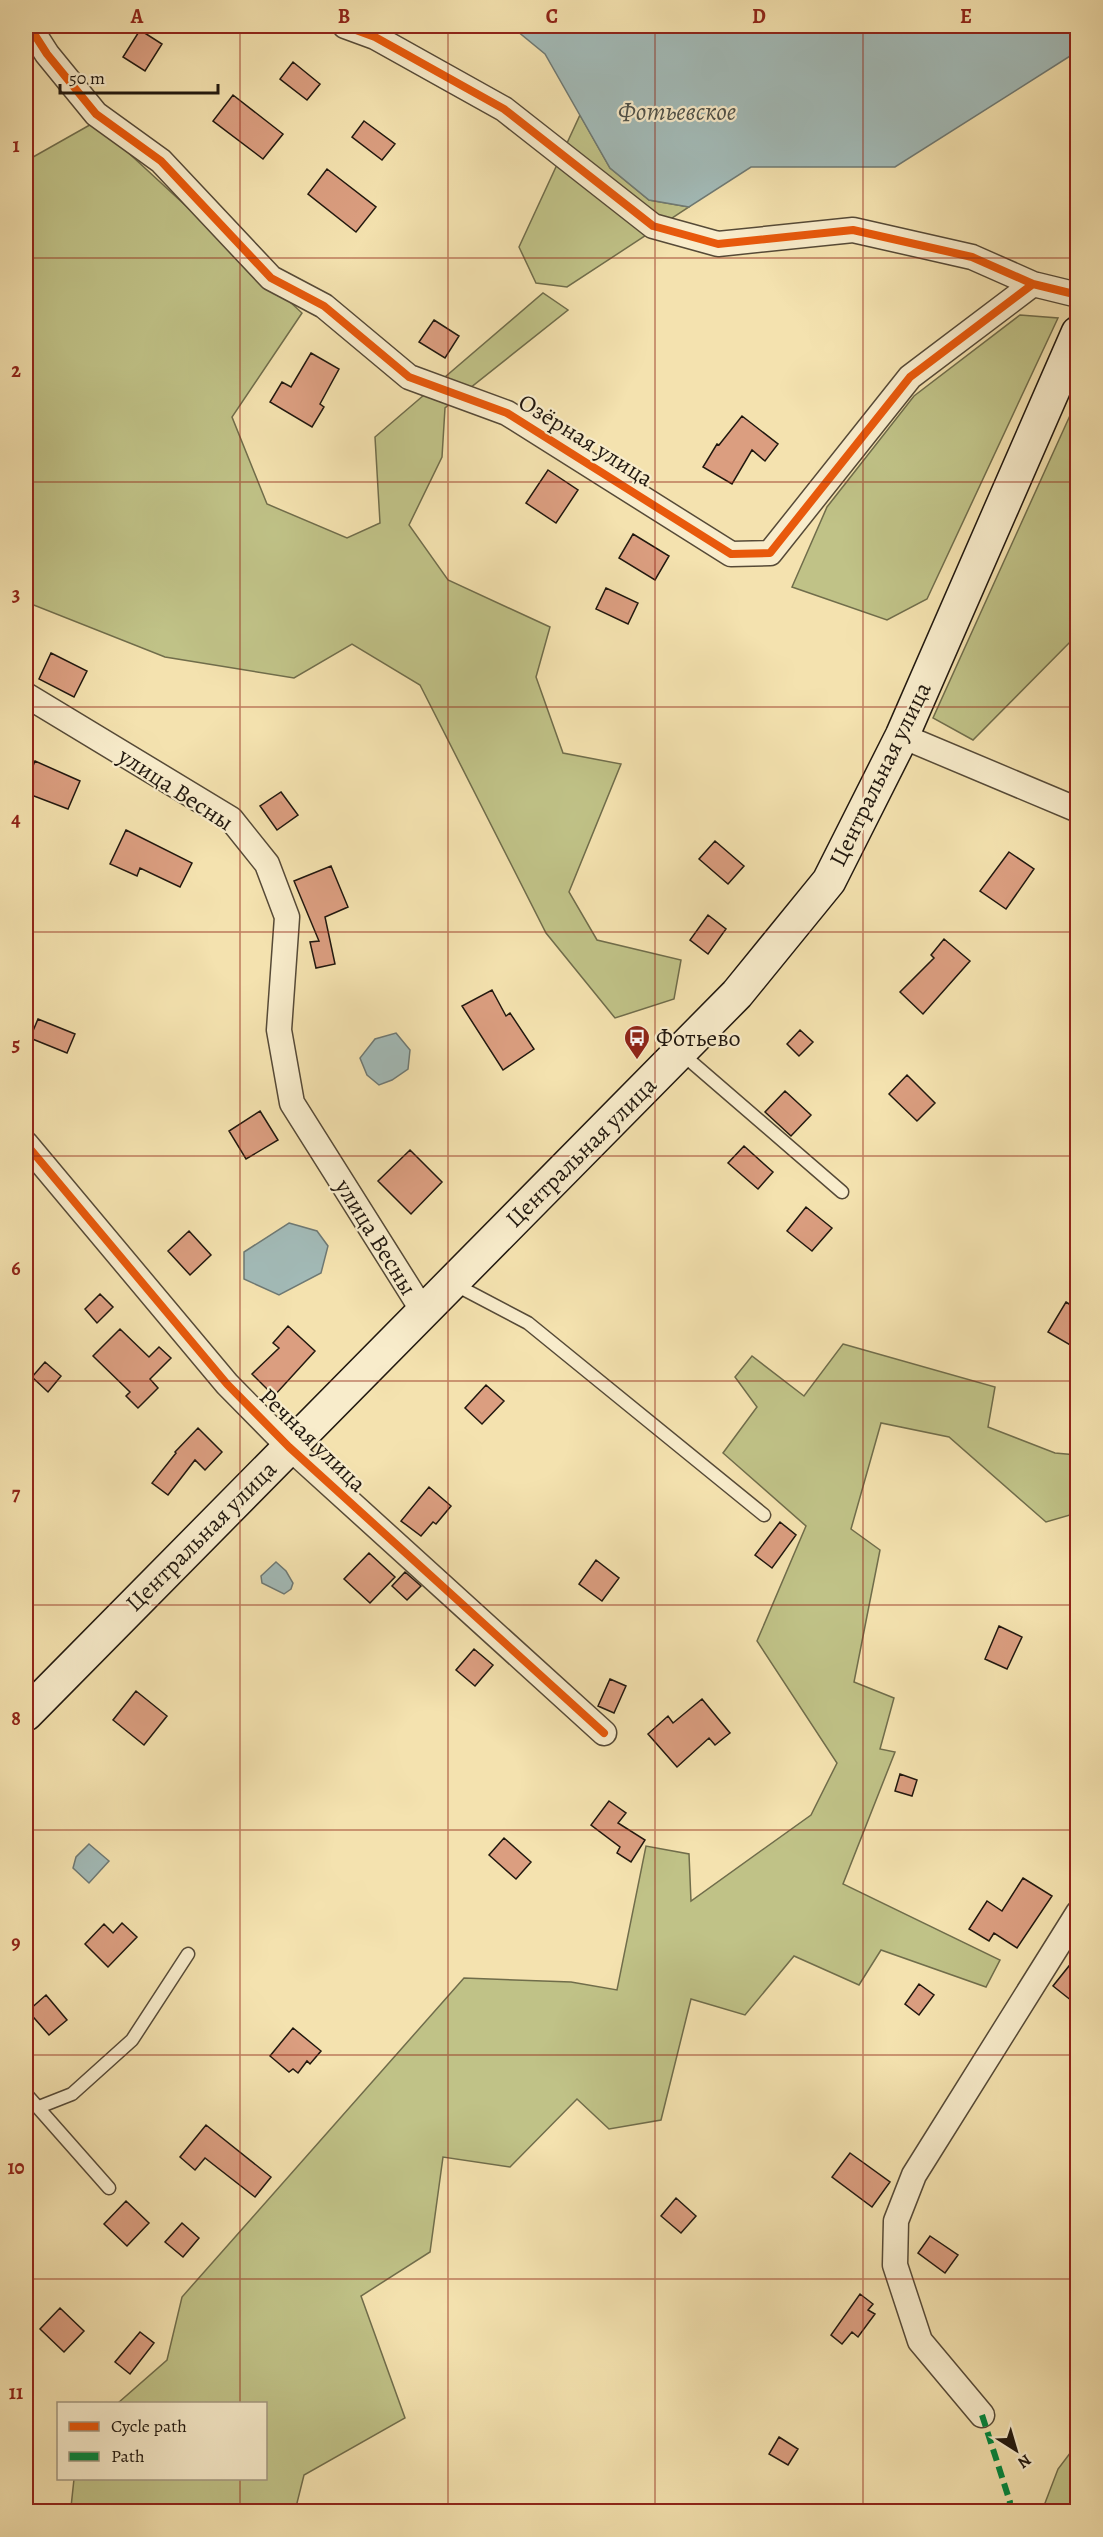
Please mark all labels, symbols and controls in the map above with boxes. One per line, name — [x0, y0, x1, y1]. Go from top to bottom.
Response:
text: A — [130, 3, 144, 30]
text: B — [338, 3, 350, 30]
text: C — [546, 3, 558, 30]
text: D — [752, 3, 766, 30]
text: E — [960, 3, 972, 30]
scale bar — [60, 57, 218, 95]
text: 50 m — [69, 66, 105, 90]
water label: Фотьевское — [618, 94, 736, 129]
text: 1 — [12, 132, 20, 159]
text: 2 — [11, 357, 21, 384]
street label: Озёрная улица — [513, 386, 659, 494]
text: 3 — [12, 581, 20, 608]
street label: Центральная улица — [821, 676, 939, 872]
street label: улица Весны — [111, 739, 240, 838]
text: 4 — [11, 806, 21, 833]
place label: Фотьево — [656, 1022, 741, 1054]
bus stop icon: Фотьево — [622, 1023, 652, 1061]
text: 5 — [12, 1031, 20, 1058]
street label: Центральная улица — [498, 1069, 664, 1235]
street label: улица Весны — [327, 1172, 424, 1301]
text: 6 — [11, 1255, 21, 1282]
street label: Речная улица — [253, 1381, 373, 1499]
street label: Центральная улица — [118, 1453, 284, 1619]
text: 7 — [12, 1480, 21, 1507]
text: 8 — [11, 1705, 21, 1732]
text: 9 — [11, 1929, 21, 1956]
text: 10 — [7, 2154, 25, 2181]
text: 11 — [9, 2379, 23, 2406]
legend — [57, 2402, 267, 2480]
text: Cycle path — [111, 2414, 187, 2438]
north arrow — [986, 2420, 1046, 2480]
text: Path — [111, 2444, 145, 2468]
text: N — [1013, 2449, 1036, 2474]

